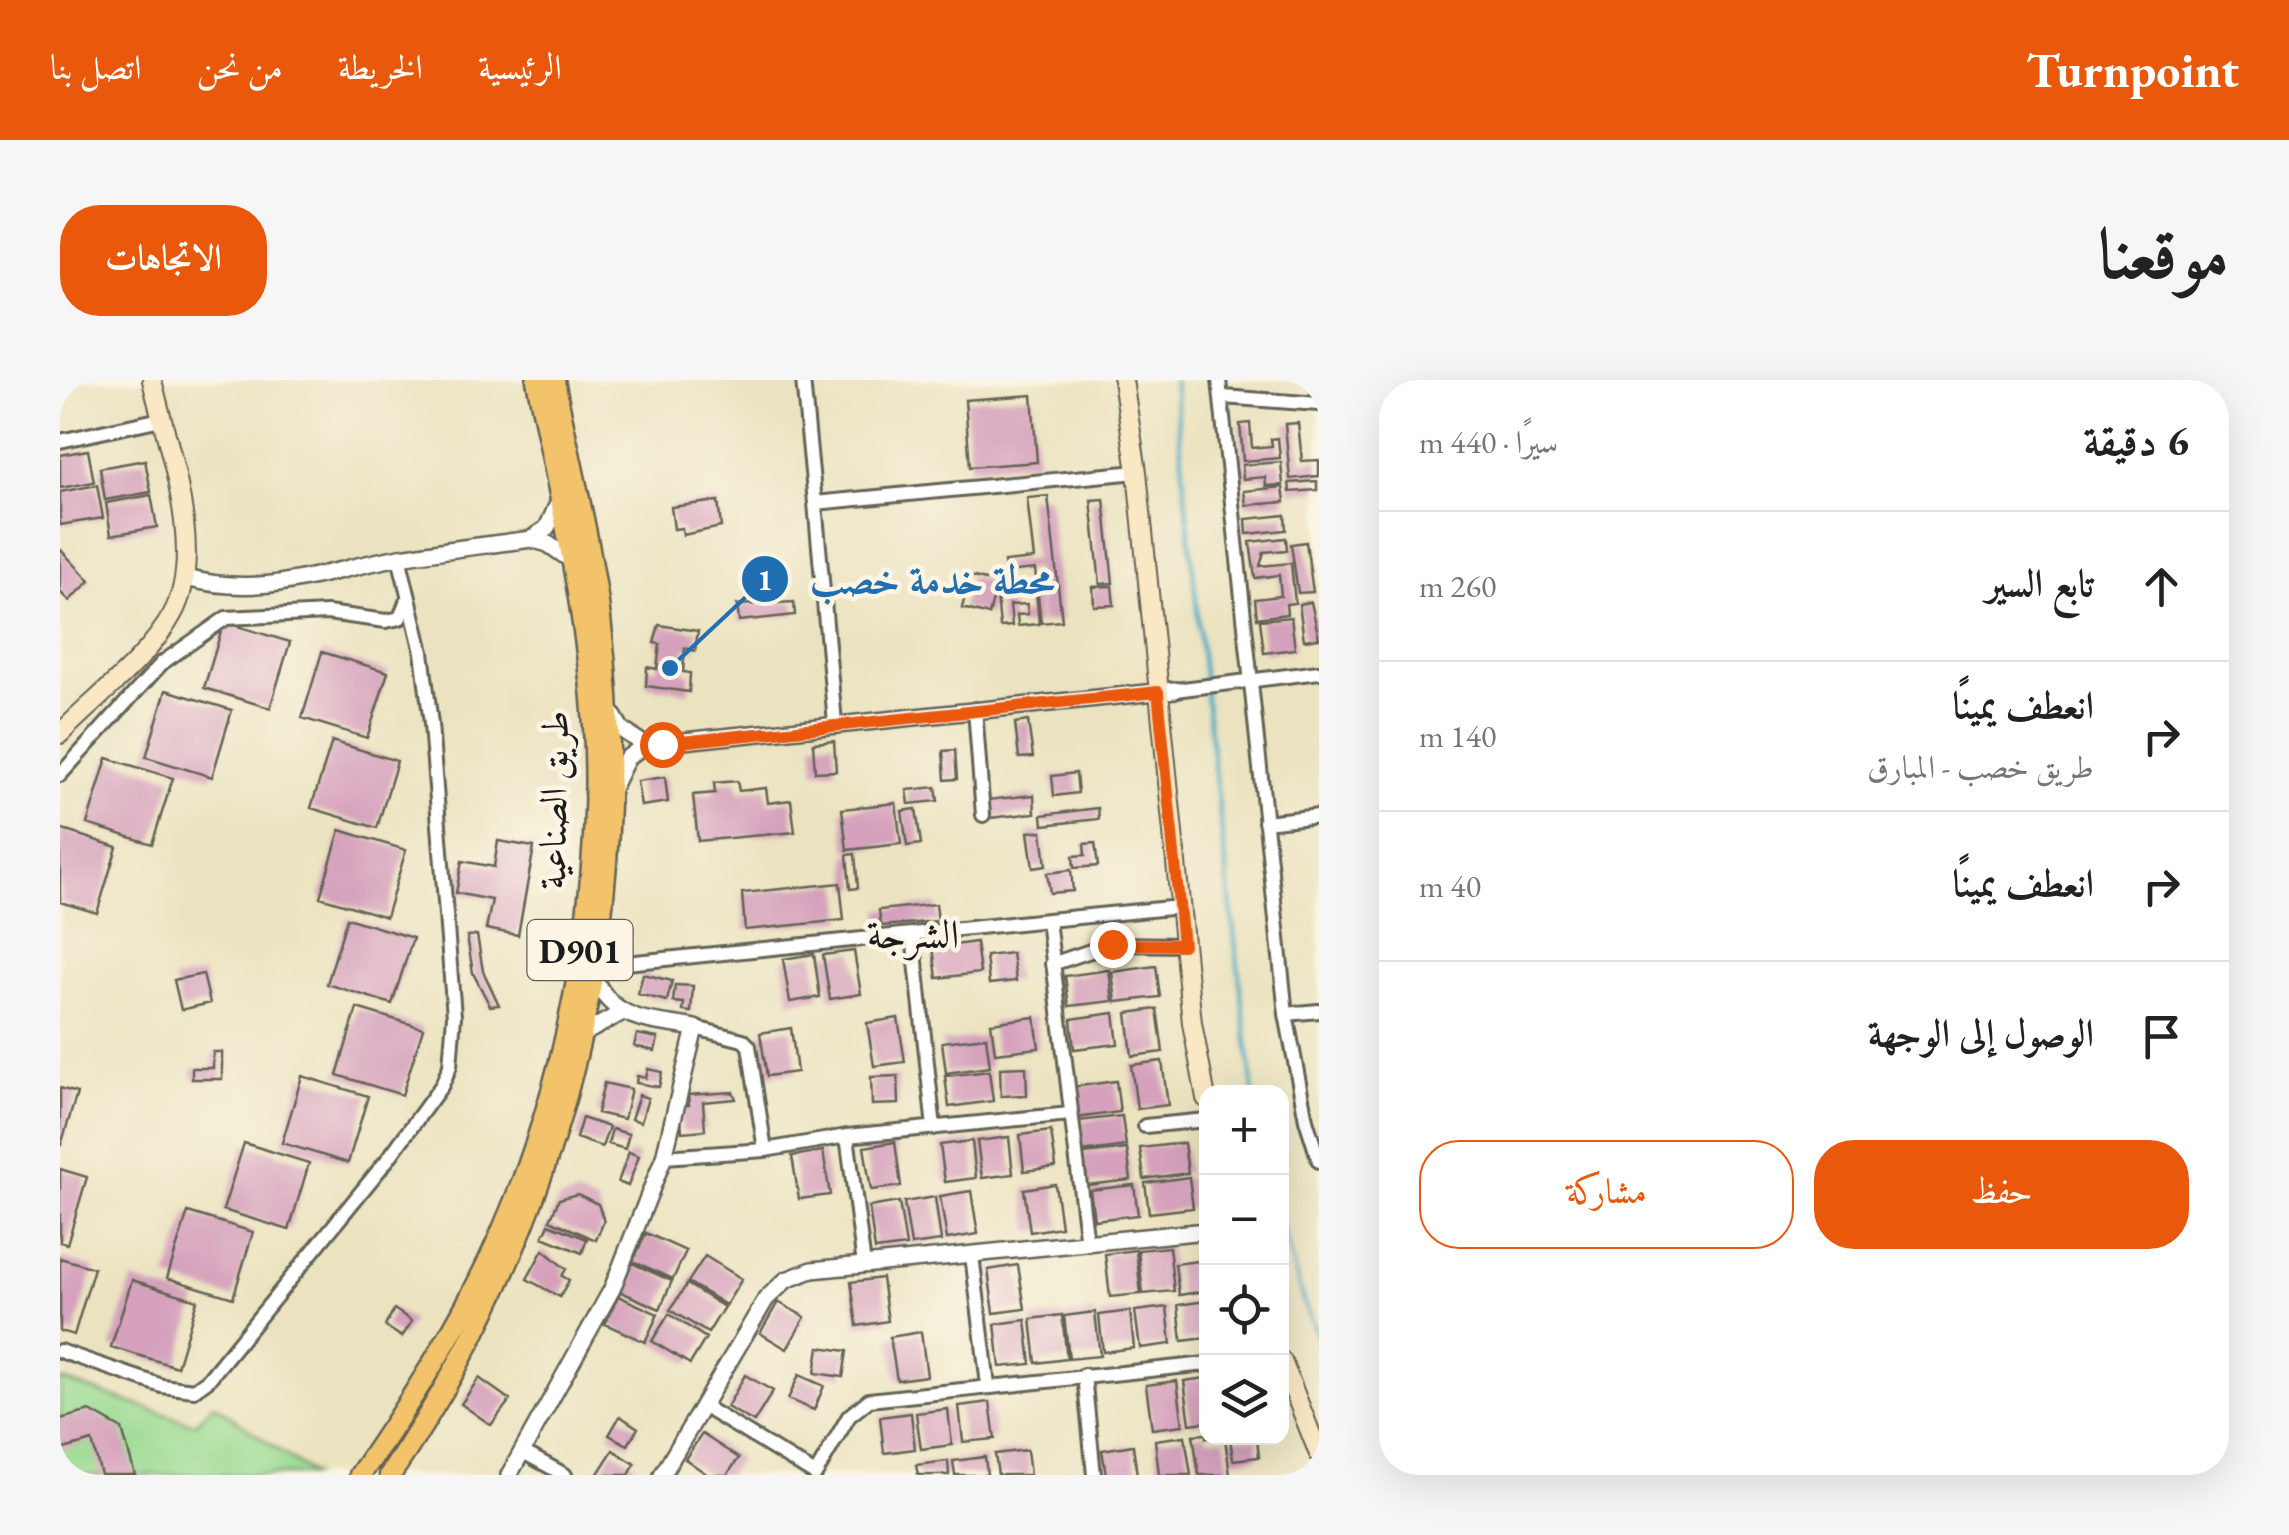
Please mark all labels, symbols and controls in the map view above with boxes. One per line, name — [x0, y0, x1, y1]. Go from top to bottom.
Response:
text: Turnpoint — [2026, 39, 2239, 101]
text: اتصل بنا — [50, 44, 142, 89]
text: من نحن — [197, 44, 283, 89]
text: الخريطة — [338, 44, 423, 89]
text: الرئيسية — [478, 44, 562, 89]
button: الاتجاهات — [60, 205, 267, 316]
text: موقعنا — [2098, 208, 2229, 299]
text: 6 دقيقة — [2083, 413, 2189, 468]
text: سيرًا · 440 m — [1419, 421, 1558, 463]
callout: محطة خدمة خصب — [740, 544, 1074, 614]
text: محطة خدمة خصب — [810, 553, 1055, 605]
text: تابع السير — [1986, 558, 2094, 607]
icon: ahead — [2134, 559, 2189, 614]
text: 1 — [757, 560, 773, 599]
text: 260 m — [1419, 565, 1496, 607]
text: انعطف يمينًا — [1953, 680, 2094, 729]
icon: right — [2134, 709, 2189, 764]
street label: طريق الصناعية — [527, 710, 579, 890]
text: 140 m — [1419, 715, 1496, 757]
route start — [640, 722, 686, 768]
text: طريق خصب - المبارق — [1867, 746, 2094, 788]
text: انعطف يمينًا — [1953, 858, 2094, 907]
icon: right — [2134, 859, 2189, 914]
text: 40 m — [1419, 865, 1481, 907]
district label: الشرجة — [867, 908, 959, 961]
road number: D901 — [528, 920, 632, 980]
route end — [1090, 922, 1136, 968]
text: الوصول إلى الوجهة — [1868, 1008, 2094, 1057]
icon: arrive — [2134, 1009, 2189, 1064]
map controls — [1199, 1085, 1289, 1445]
button: + — [1199, 1085, 1289, 1175]
button: مشاركة — [1419, 1140, 1794, 1249]
button: حفظ — [1814, 1140, 2189, 1249]
button: − — [1199, 1175, 1289, 1265]
button: locate — [1199, 1265, 1289, 1355]
button: layers — [1199, 1355, 1289, 1445]

